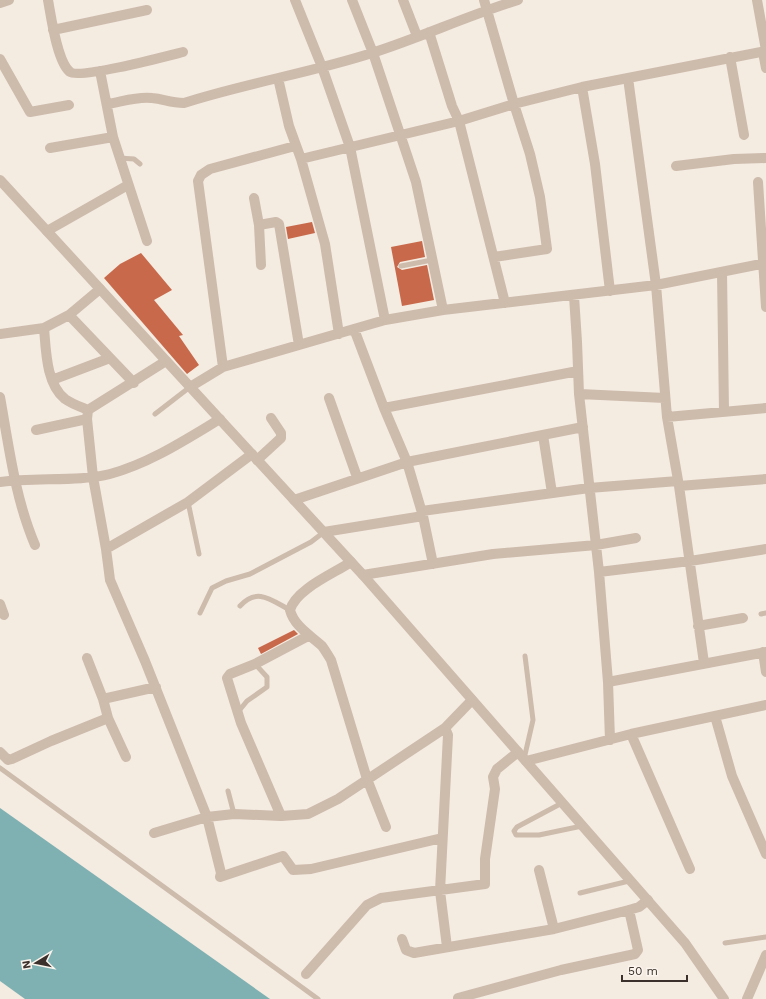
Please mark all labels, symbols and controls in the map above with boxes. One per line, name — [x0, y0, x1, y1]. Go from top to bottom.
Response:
north arrow — [16, 943, 56, 983]
scale bar — [622, 957, 687, 983]
text: N — [20, 960, 34, 970]
text: 50 m — [628, 964, 658, 978]

